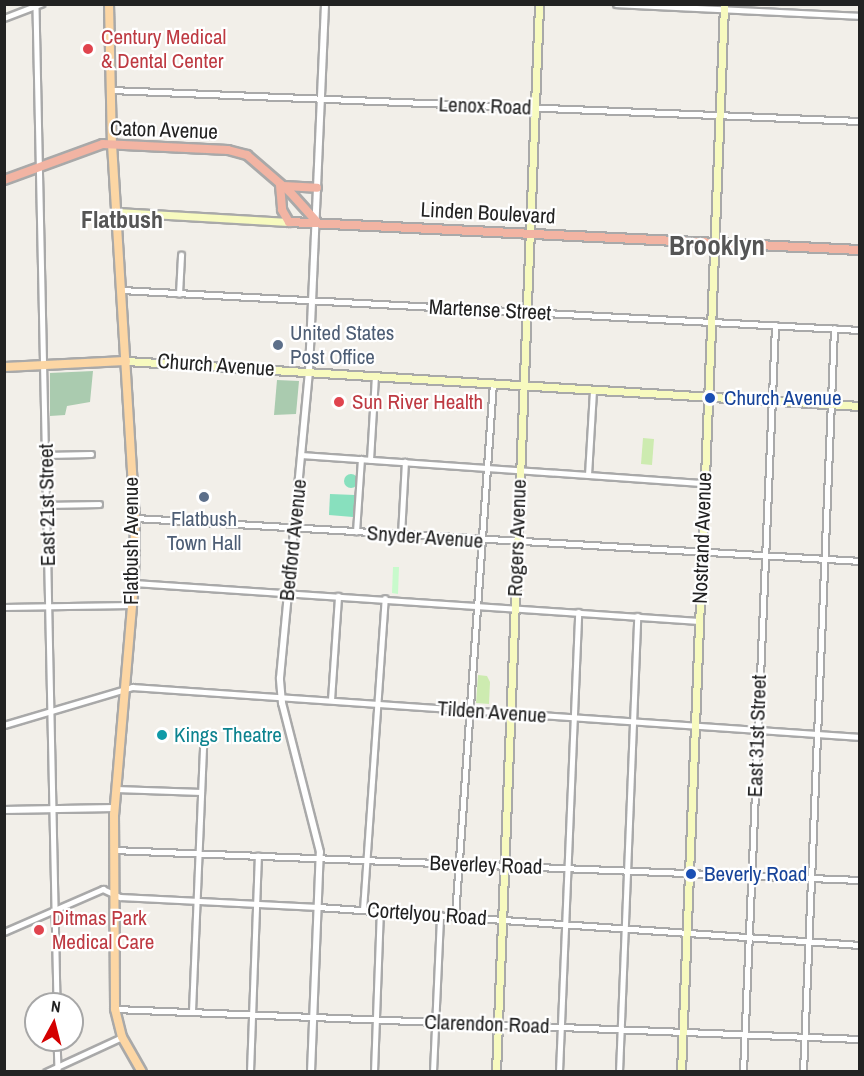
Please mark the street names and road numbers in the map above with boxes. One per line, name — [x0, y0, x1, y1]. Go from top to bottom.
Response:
street label: Lenox Road — [438, 92, 532, 120]
street label: Caton Avenue — [109, 116, 219, 144]
street label: Linden Boulevard — [420, 197, 556, 229]
street label: Martense Street — [428, 294, 552, 326]
street label: Church Avenue — [156, 348, 276, 382]
street label: East 21st Street — [33, 444, 61, 566]
street label: Nostrand Avenue — [687, 471, 717, 605]
street label: Flatbush Avenue — [118, 477, 144, 605]
street label: Bedford Avenue — [274, 477, 312, 603]
street label: Rogers Avenue — [502, 478, 532, 598]
street label: Snyder Avenue — [366, 520, 484, 554]
street label: East 31st Street — [742, 674, 772, 798]
street label: Tilden Avenue — [436, 696, 548, 728]
street label: Beverley Road — [429, 850, 543, 880]
street label: Cortelyou Road — [366, 897, 488, 931]
street label: Clarendon Road — [424, 1009, 550, 1039]

